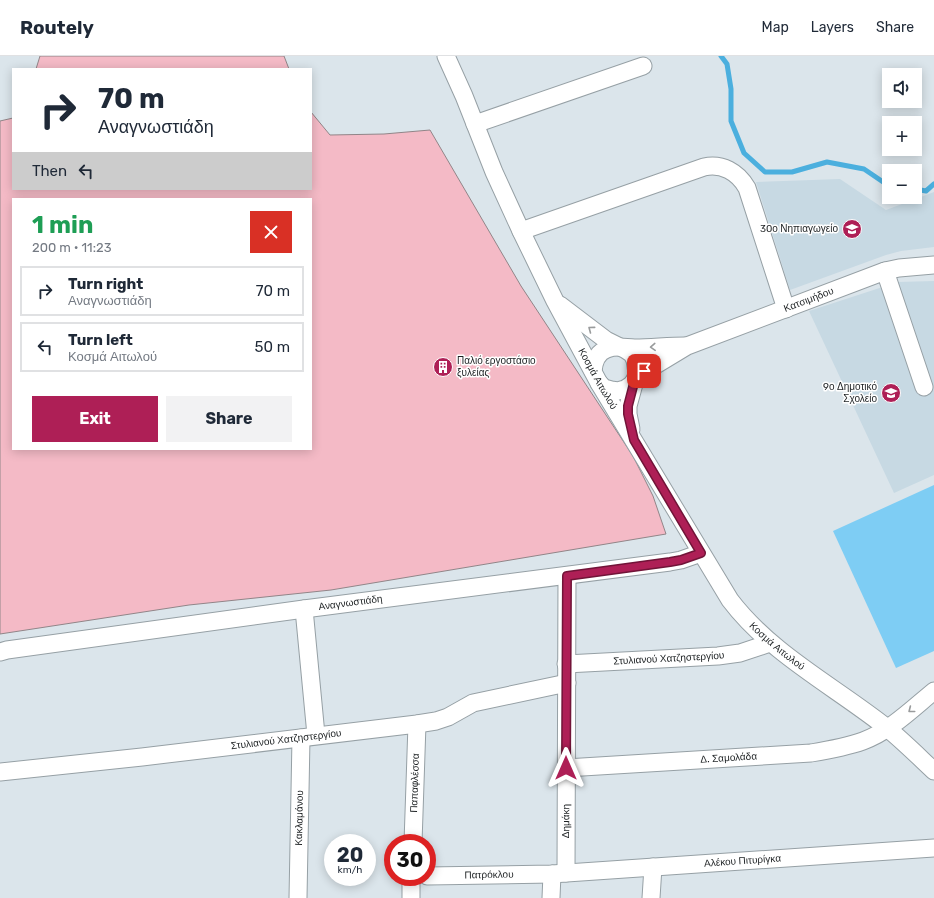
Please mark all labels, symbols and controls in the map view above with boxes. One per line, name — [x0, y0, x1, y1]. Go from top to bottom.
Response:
text: Routely — [20, 16, 94, 39]
text: Map — [762, 19, 789, 36]
text: Layers — [811, 19, 854, 36]
text: Share — [876, 19, 914, 36]
map controls — [882, 68, 922, 204]
button: sound — [882, 68, 922, 108]
text: 70 m — [98, 82, 165, 115]
icon: right — [32, 84, 84, 136]
text: Αναγνωστιάδη — [98, 116, 214, 138]
button: + — [882, 116, 922, 156]
icon: left — [75, 160, 97, 182]
text: Then — [32, 162, 67, 180]
button: − — [882, 164, 922, 204]
text: 1 min — [32, 211, 93, 239]
button: close — [250, 211, 292, 253]
school or university icon: 30ο Νηπιαγωγείο — [841, 218, 863, 240]
place label: 30ο Νηπιαγωγείο — [760, 223, 838, 235]
text: 200 m · 11:23 — [32, 240, 111, 255]
text: Turn right — [68, 275, 143, 293]
icon: right — [34, 280, 56, 302]
text: 70 m — [256, 282, 290, 300]
street label: Κατσιμήδου — [782, 285, 835, 315]
text: Αναγνωστιάδη — [68, 293, 152, 308]
one-way arrow — [588, 326, 595, 334]
text: Turn left — [68, 331, 133, 349]
icon: left — [34, 336, 56, 358]
text: 50 m — [255, 338, 290, 356]
one-way arrow — [650, 343, 656, 351]
street label: Κοσμά Αιτωλού — [575, 346, 620, 412]
text: Κοσμά Αιτωλού — [68, 349, 157, 364]
pin — [627, 354, 661, 388]
place label: Παλιό εργοστάσιο ξυλείας — [457, 355, 536, 379]
building icon: Παλιό εργοστάσιο ξυλείας — [432, 356, 454, 378]
icon: arrive — [633, 360, 655, 382]
place label: 9ο Δημοτικό Σχολείο — [823, 381, 877, 405]
school or university icon: 9ο Δημοτικό Σχολείο — [880, 382, 902, 404]
button: Exit — [32, 396, 158, 442]
button: Share — [166, 396, 292, 442]
street label: Αναγνωστιάδη — [318, 593, 383, 613]
street label: Κοσμά Αιτωλού — [747, 620, 807, 673]
street label: Στυλιανού Χατζηστεργίου — [613, 649, 725, 668]
one-way arrow — [908, 705, 915, 712]
street label: Στυλιανού Χατζηστεργίου — [230, 727, 342, 752]
position arrow — [545, 747, 587, 789]
street label: Δ. Σαμολάδα — [700, 750, 758, 766]
street label: Παπαφλέσσα — [408, 753, 422, 813]
street label: Κακλαμάνου — [293, 790, 306, 846]
street label: Δημάκη — [560, 804, 572, 838]
speed limit sign: 30 — [384, 834, 436, 886]
text: 20 — [337, 843, 363, 867]
street label: Αλέκου Πιτυρίγκα — [704, 852, 782, 870]
text: km/h — [338, 864, 362, 876]
street label: Πατρόκλου — [464, 869, 514, 881]

